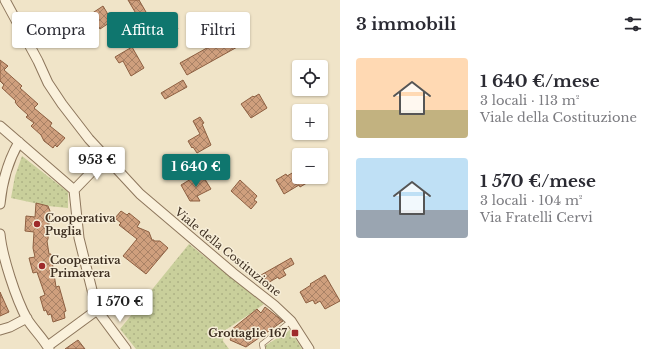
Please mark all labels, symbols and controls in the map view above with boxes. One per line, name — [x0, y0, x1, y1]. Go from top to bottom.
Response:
chip: Compra — [12, 12, 99, 48]
chip: Affitta — [107, 12, 178, 48]
chip: Filtri — [186, 12, 250, 48]
icon: filters — [622, 13, 644, 35]
text: 3 immobili — [356, 14, 456, 35]
map controls — [292, 60, 328, 184]
button: locate — [292, 60, 328, 96]
text: 1 640 €/mese — [480, 71, 600, 92]
icon: home — [388, 74, 436, 122]
text: 3 locali · 113 m² — [480, 92, 579, 109]
button: + — [292, 104, 328, 140]
text: Viale della Costituzione — [480, 109, 637, 126]
pin: 953 € — [69, 147, 125, 181]
button: − — [292, 148, 328, 184]
text: 953 € — [78, 151, 116, 168]
pin: 1 640 € — [159, 154, 233, 188]
text: 1 640 € — [171, 158, 221, 175]
text: 1 570 €/mese — [480, 171, 596, 192]
icon: home — [388, 174, 436, 222]
text: 3 locali · 104 m² — [480, 192, 583, 209]
street label: Viale della Costituzione — [171, 204, 284, 299]
text: Via Fratelli Cervi — [480, 209, 593, 226]
place label: Cooperativa Puglia — [45, 211, 116, 238]
marker: Cooperativa Puglia — [32, 219, 42, 229]
place label: Cooperativa Primavera — [50, 253, 121, 280]
marker: Cooperativa Primavera — [37, 261, 47, 271]
pin: 1 570 € — [83, 289, 157, 323]
text: 1 570 € — [97, 293, 143, 310]
place label: Grottaglie 167 — [208, 326, 287, 340]
marker: Grottaglie 167 — [290, 328, 300, 338]

